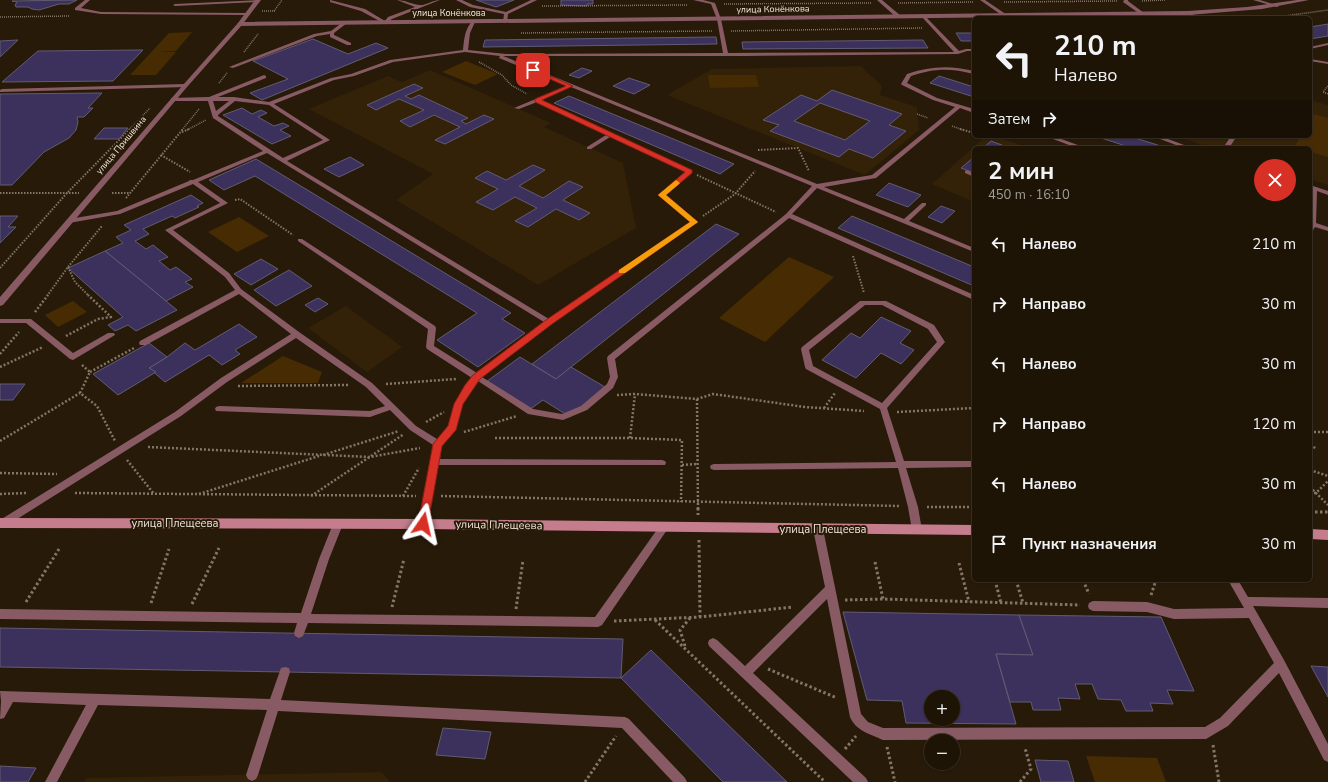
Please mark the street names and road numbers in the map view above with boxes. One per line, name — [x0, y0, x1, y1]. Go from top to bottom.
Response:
street label: улица Конёнкова — [736, 2, 810, 16]
street label: улица Конёнкова — [412, 7, 486, 19]
street label: улица Пришвина — [93, 113, 149, 177]
street label: улица Плещеева — [131, 516, 219, 531]
street label: улица Плещеева — [455, 517, 543, 533]
street label: улица Плещеева — [779, 522, 867, 537]

